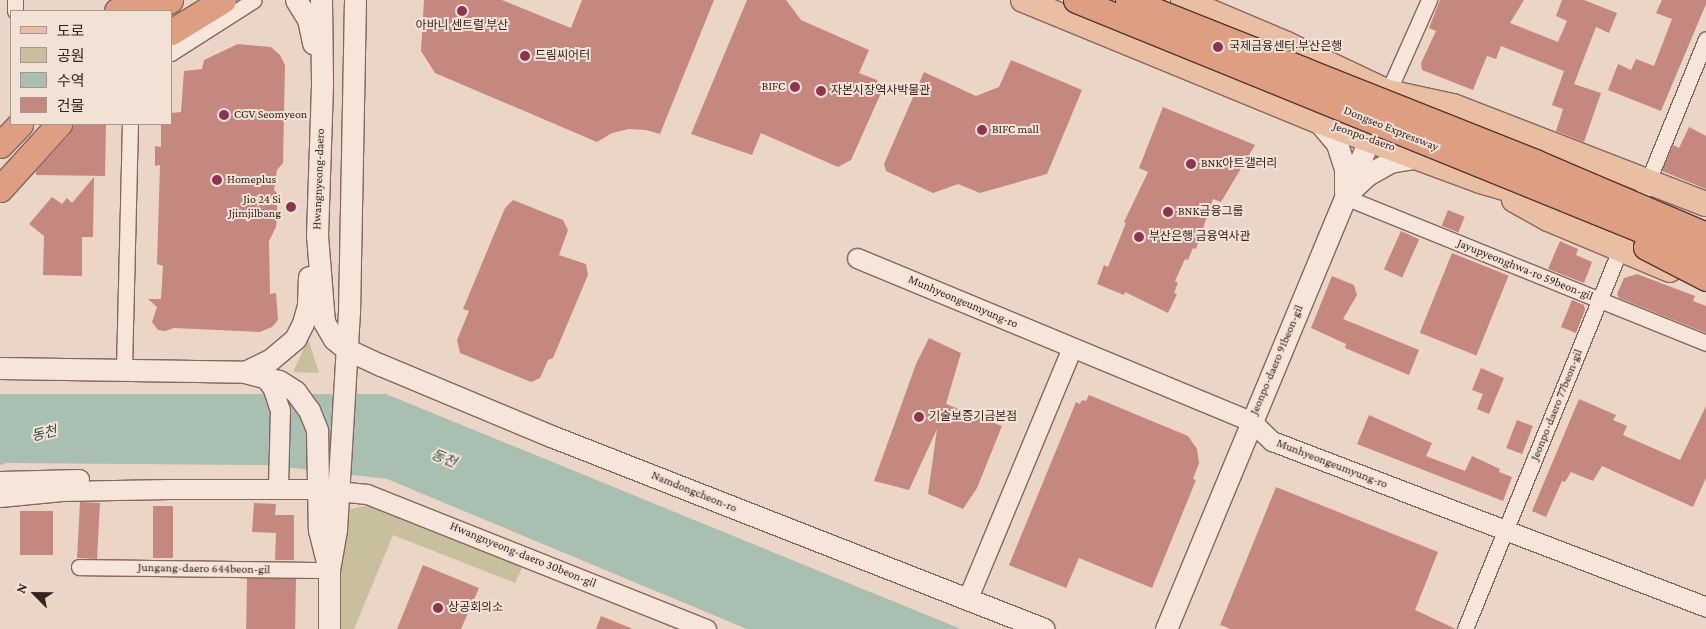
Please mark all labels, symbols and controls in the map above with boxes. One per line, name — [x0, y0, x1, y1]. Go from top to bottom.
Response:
marker: 아바니 센트럴 부산 — [456, 5, 468, 17]
legend — [10, 10, 172, 125]
place label: 아바니 센트럴 부산 — [416, 19, 508, 33]
text: 도로 — [57, 23, 85, 39]
marker: 국제금융센터·부산은행 — [1211, 40, 1225, 54]
place label: 국제금융센터·부산은행 — [1229, 40, 1342, 54]
text: 공원 — [57, 48, 85, 64]
place label: 드림씨어터 — [535, 49, 590, 63]
marker: 드림씨어터 — [519, 50, 531, 62]
text: 수역 — [57, 73, 85, 89]
place label: BIFC — [762, 80, 785, 94]
marker: BIFC — [789, 81, 801, 93]
place label: 자본시장역사박물관 — [831, 84, 930, 98]
marker: 자본시장역사박물관 — [815, 85, 827, 97]
text: 건물 — [57, 98, 85, 114]
street label: Dongseo Expressway — [1341, 103, 1441, 155]
place label: CGV Seomyeon — [234, 108, 307, 122]
marker: CGV Seomyeon — [218, 109, 230, 121]
street label: Jeonpo-daero — [1331, 119, 1397, 155]
place label: BIFC mall — [992, 123, 1039, 137]
marker: BIFC mall — [976, 124, 988, 136]
street label: Hwangnyeong-daero — [310, 128, 328, 230]
place label: BNK아트갤러리 — [1201, 157, 1278, 171]
marker: BNK아트갤러리 — [1185, 158, 1197, 170]
place label: Homeplus — [227, 173, 276, 187]
marker: Homeplus — [211, 174, 223, 186]
place label: Jio 24 Si Jjimjilbang — [228, 193, 281, 221]
marker: Jio 24 Si Jjimjilbang — [285, 201, 297, 213]
place label: BNK금융그룹 — [1178, 205, 1244, 219]
marker: BNK금융그룹 — [1162, 206, 1174, 218]
place label: 부산은행 금융역사관 — [1149, 230, 1251, 244]
marker: 부산은행 금융역사관 — [1133, 231, 1145, 243]
street label: Jayupyeonghwa-ro 59beon-gil — [1455, 236, 1595, 304]
street label: Munhyeongeumyung-ro — [906, 272, 1020, 332]
street label: Jeonpo-daero 91beon-gil — [1247, 303, 1307, 417]
street label: Jeonpo-daero 77beon-gil — [1528, 347, 1586, 463]
place label: 기술보증기금본점 — [929, 410, 1017, 424]
marker: 기술보증기금본점 — [913, 411, 925, 423]
water label: 동천 — [30, 422, 58, 444]
street label: Munhyeongeumyung-ro — [1274, 436, 1390, 492]
water label: 동천 — [429, 445, 459, 471]
street label: Namdongcheon-ro — [649, 468, 739, 516]
street label: Hwangnyeong-daero 30beon-gil — [448, 519, 598, 591]
street label: Jungang-daero 644beon-gil — [138, 561, 270, 577]
north arrow — [10, 569, 60, 619]
text: N — [12, 581, 30, 596]
place label: 상공회의소 — [448, 601, 503, 615]
marker: 상공회의소 — [432, 602, 444, 614]

